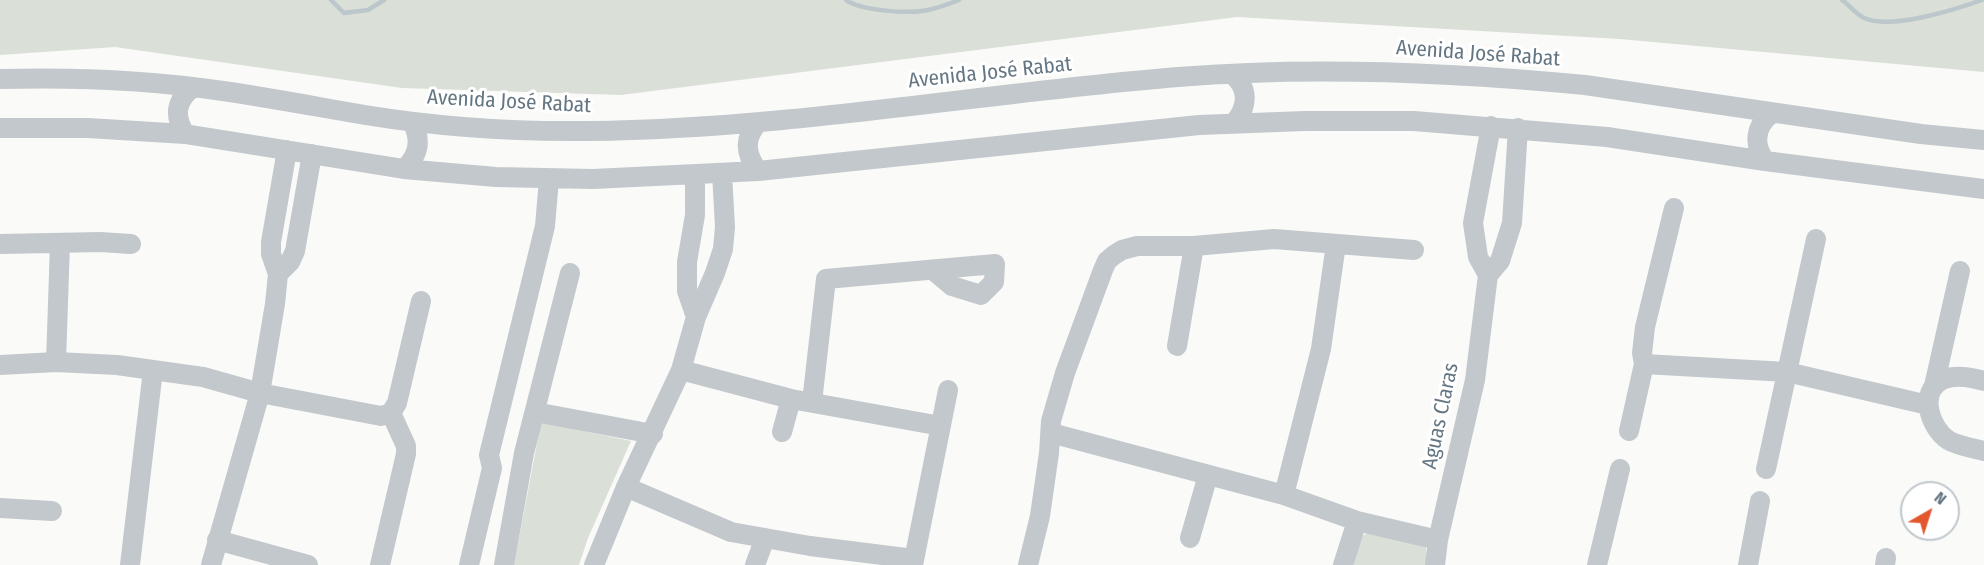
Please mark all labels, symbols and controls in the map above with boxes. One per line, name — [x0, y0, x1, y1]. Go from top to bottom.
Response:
street label: Avenida José Rabat — [1395, 36, 1561, 72]
street label: Avenida José Rabat — [907, 52, 1073, 94]
street label: Avenida José Rabat — [426, 85, 592, 119]
street label: Aguas Claras — [1417, 361, 1465, 471]
north arrow — [1900, 481, 1960, 541]
text: N — [1931, 488, 1950, 509]

